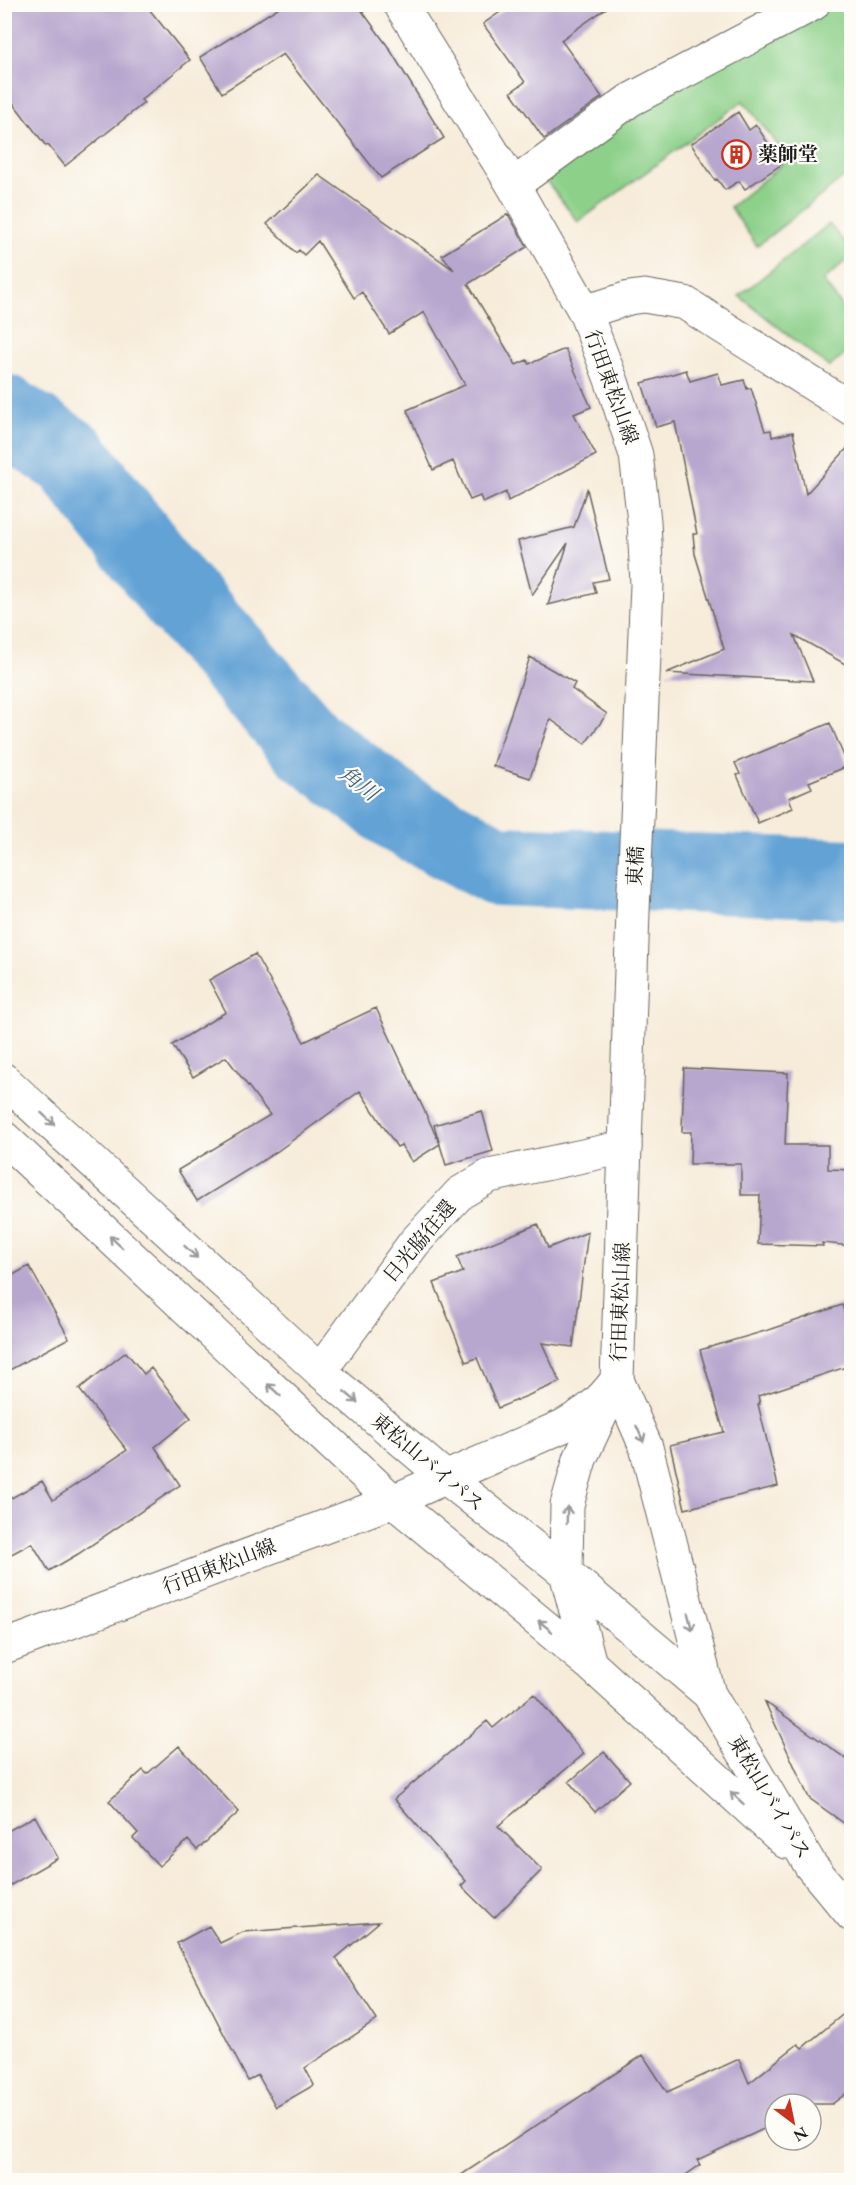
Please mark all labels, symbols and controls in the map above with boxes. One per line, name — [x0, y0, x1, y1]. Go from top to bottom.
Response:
building icon: 薬師堂 — [721, 138, 753, 170]
place label: 薬師堂 — [758, 141, 818, 167]
street label: 行田東松山線 — [579, 326, 645, 448]
water label: 角川 — [334, 760, 385, 808]
street label: 東橋 — [621, 845, 649, 887]
one-way arrow — [40, 1112, 55, 1127]
street label: 日光脇往還 — [377, 1194, 461, 1288]
one-way arrow — [108, 1235, 123, 1249]
street label: 行田東松山線 — [605, 1242, 635, 1362]
one-way arrow — [183, 1245, 198, 1259]
one-way arrow — [266, 1382, 281, 1397]
one-way arrow — [343, 1390, 358, 1404]
street label: 東松山バイパス — [366, 1407, 490, 1517]
one-way arrow — [636, 1425, 647, 1443]
one-way arrow — [561, 1505, 573, 1525]
street label: 行田東松山線 — [158, 1532, 280, 1600]
one-way arrow — [685, 1612, 697, 1631]
one-way arrow — [537, 1620, 553, 1633]
street label: 東松山バイパス — [723, 1730, 817, 1864]
one-way arrow — [730, 1791, 745, 1805]
north arrow — [763, 2092, 823, 2152]
text: N — [790, 2122, 812, 2147]

